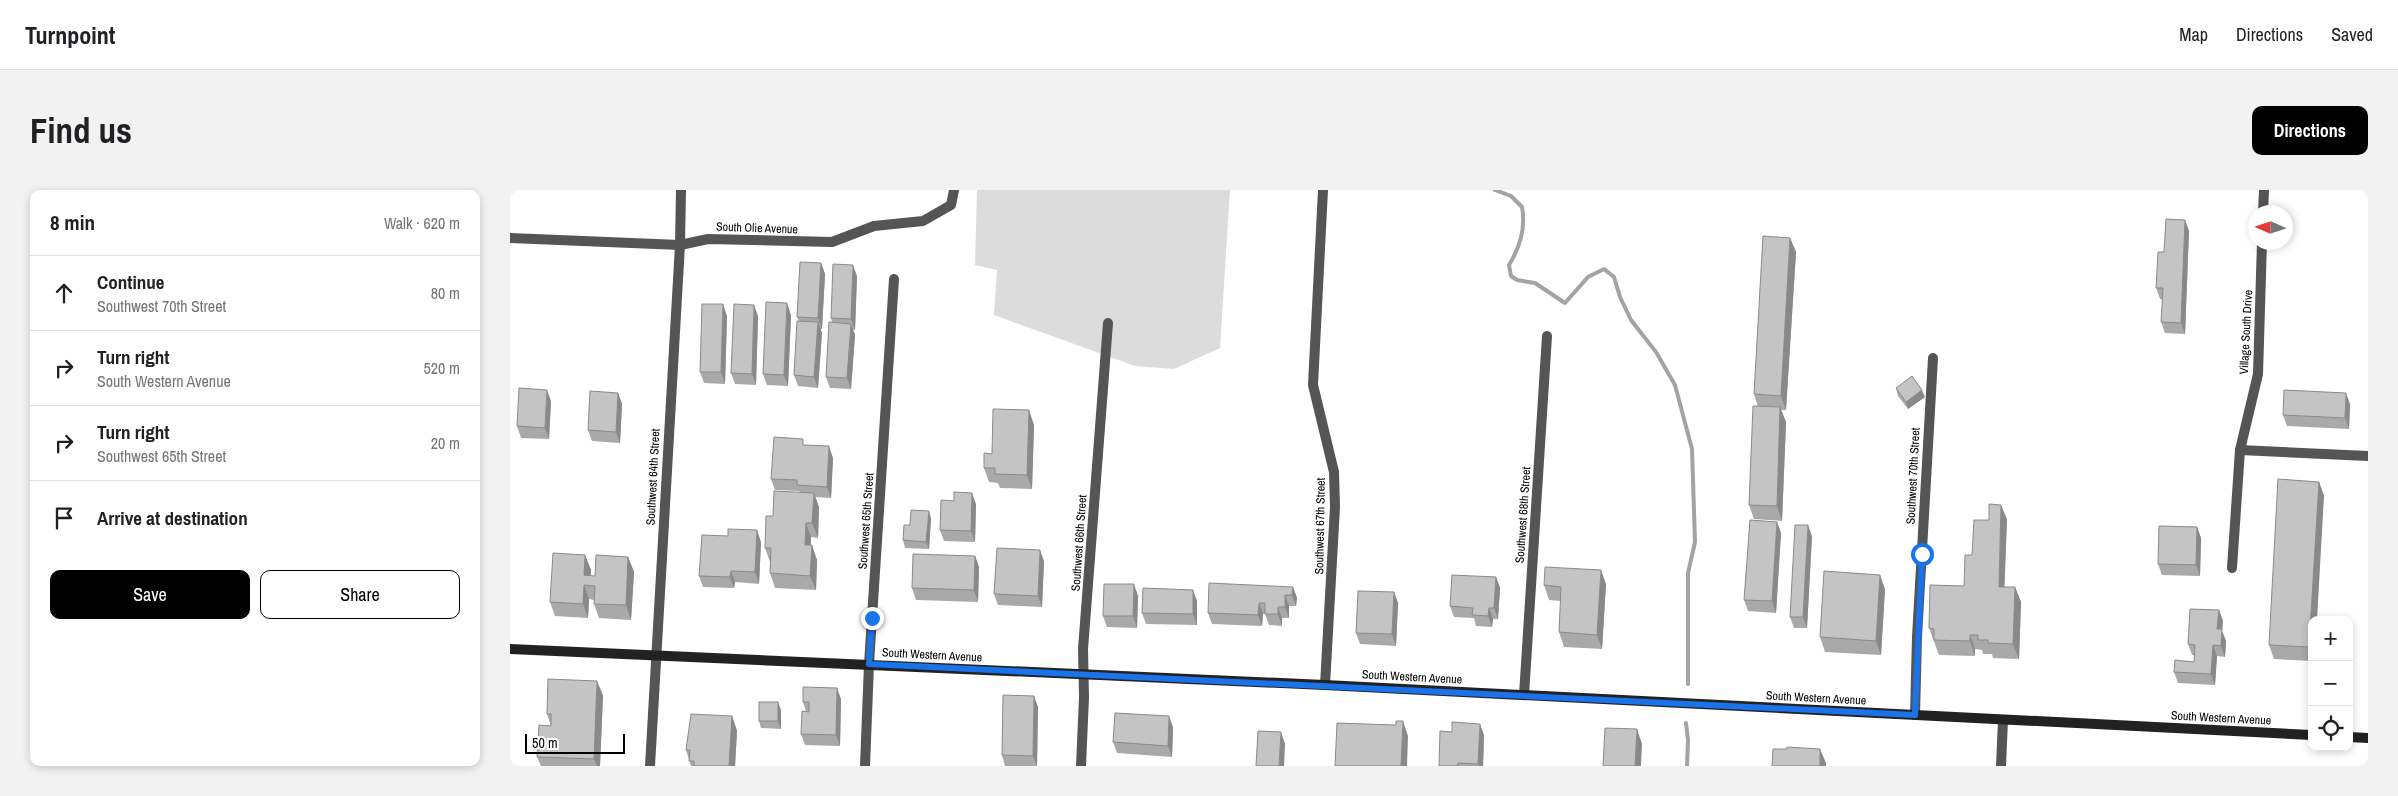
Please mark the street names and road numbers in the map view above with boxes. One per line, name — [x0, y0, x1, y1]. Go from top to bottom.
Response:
street label: South Olie Avenue — [716, 219, 798, 237]
street label: Village South Drive — [2236, 289, 2256, 375]
street label: Southwest 70th Street — [1902, 427, 1924, 525]
street label: Southwest 64th Street — [642, 428, 664, 526]
street label: Southwest 68th Street — [1512, 466, 1534, 564]
street label: Southwest 65th Street — [855, 472, 877, 570]
street label: Southwest 67th Street — [1311, 477, 1329, 575]
street label: Southwest 66th Street — [1068, 494, 1090, 592]
street label: South Western Avenue — [881, 644, 983, 666]
street label: South Western Avenue — [1361, 666, 1463, 688]
street label: South Western Avenue — [1765, 687, 1867, 709]
street label: South Western Avenue — [2170, 707, 2272, 729]

